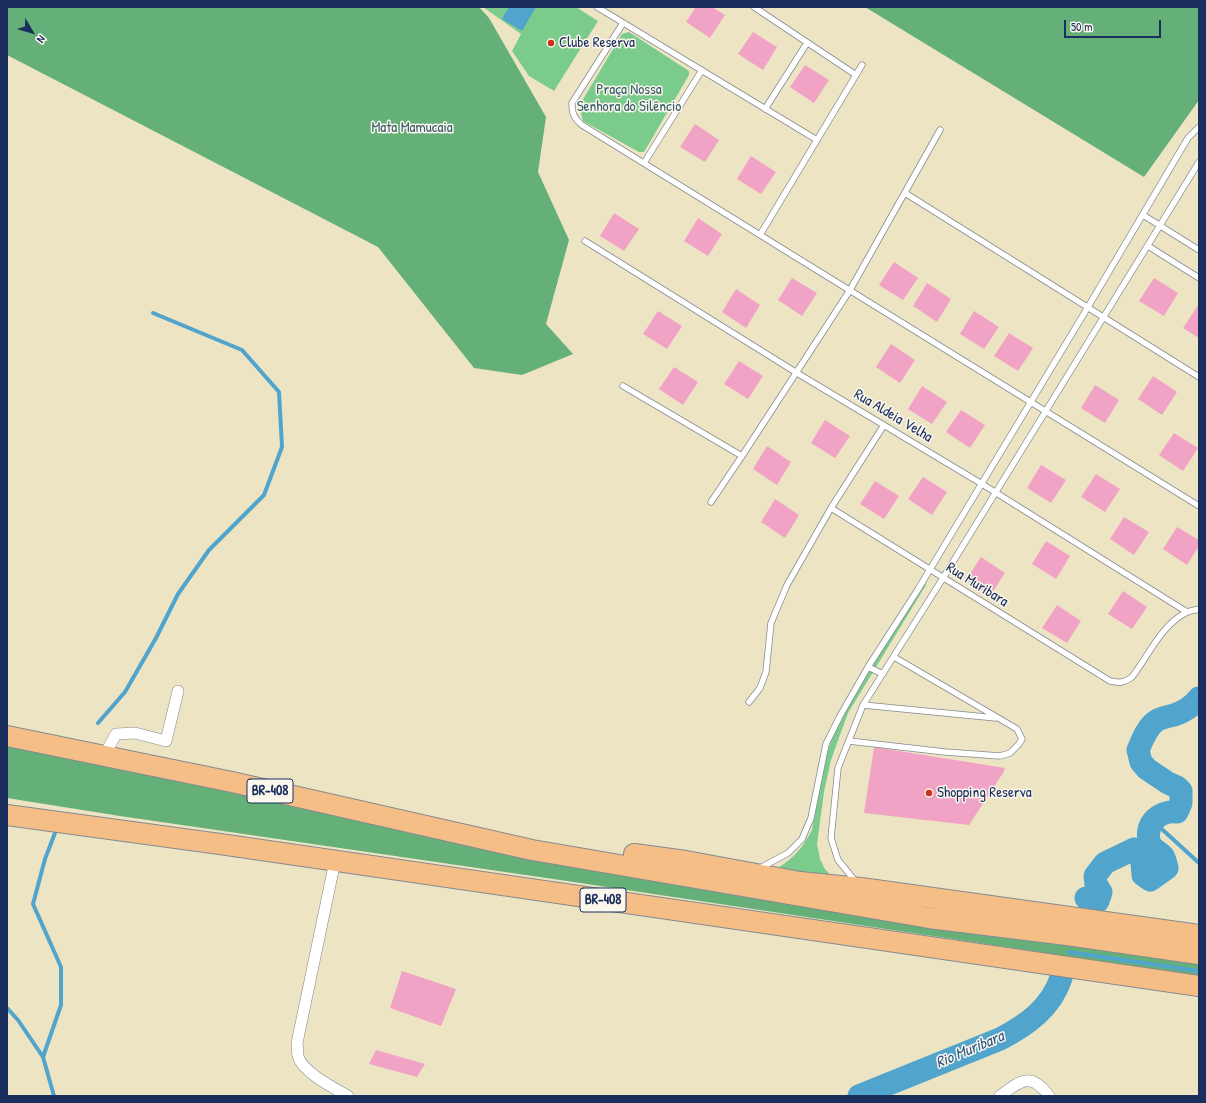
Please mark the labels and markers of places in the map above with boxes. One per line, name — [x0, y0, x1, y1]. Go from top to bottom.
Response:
place label: Clube Reserva — [559, 34, 635, 52]
marker: Clube Reserva — [546, 38, 556, 48]
place label: Shopping Reserva — [937, 784, 1032, 802]
marker: Shopping Reserva — [924, 788, 934, 798]

